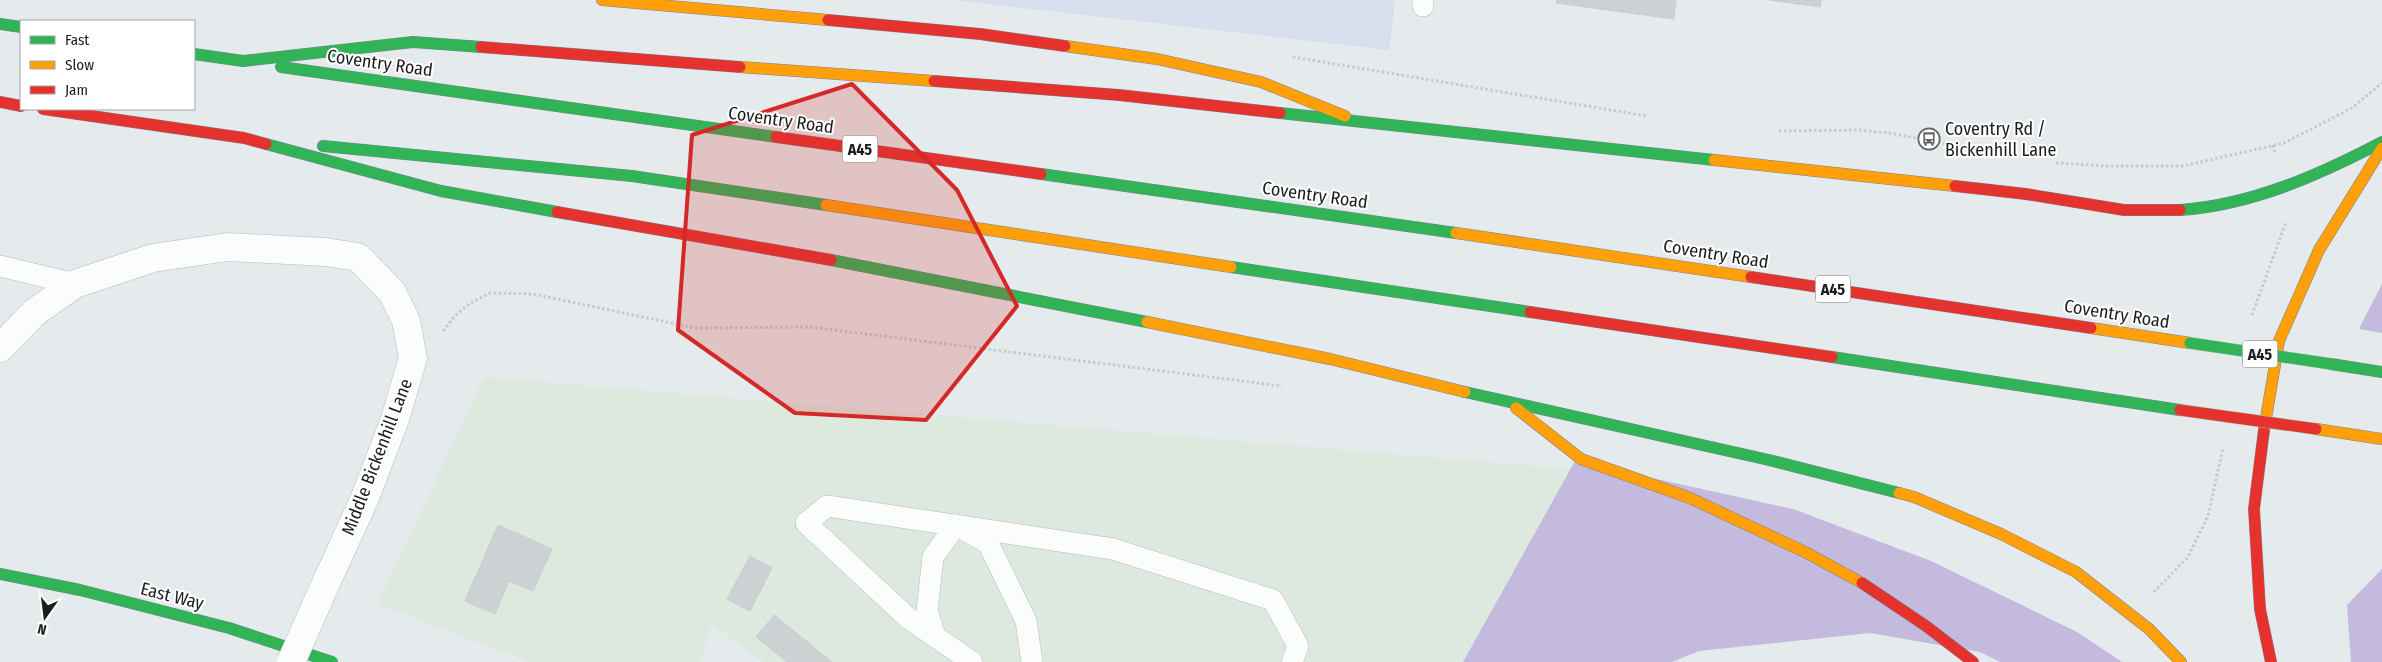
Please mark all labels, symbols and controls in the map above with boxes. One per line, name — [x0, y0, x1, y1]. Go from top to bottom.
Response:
legend — [20, 20, 195, 110]
text: Fast — [65, 31, 89, 49]
street label: Coventry Road — [326, 45, 434, 81]
text: Slow — [65, 56, 94, 74]
text: Jam — [65, 81, 88, 99]
street label: Coventry Road — [727, 102, 835, 138]
place label: Coventry Rd / Bickenhill Lane — [1945, 118, 2057, 161]
bus stop icon: Coventry Rd / Bickenhill Lane — [1917, 127, 1941, 151]
road number: A45 — [842, 136, 878, 162]
street label: Coventry Road — [1261, 177, 1369, 213]
street label: Coventry Road — [1662, 235, 1770, 273]
road number: A45 — [1816, 276, 1850, 302]
street label: Coventry Road — [2063, 295, 2171, 333]
road number: A45 — [2242, 340, 2278, 368]
street label: Middle Bickenhill Lane — [337, 376, 417, 538]
street label: East Way — [138, 578, 206, 614]
north arrow — [20, 592, 70, 642]
text: N — [36, 620, 48, 638]

